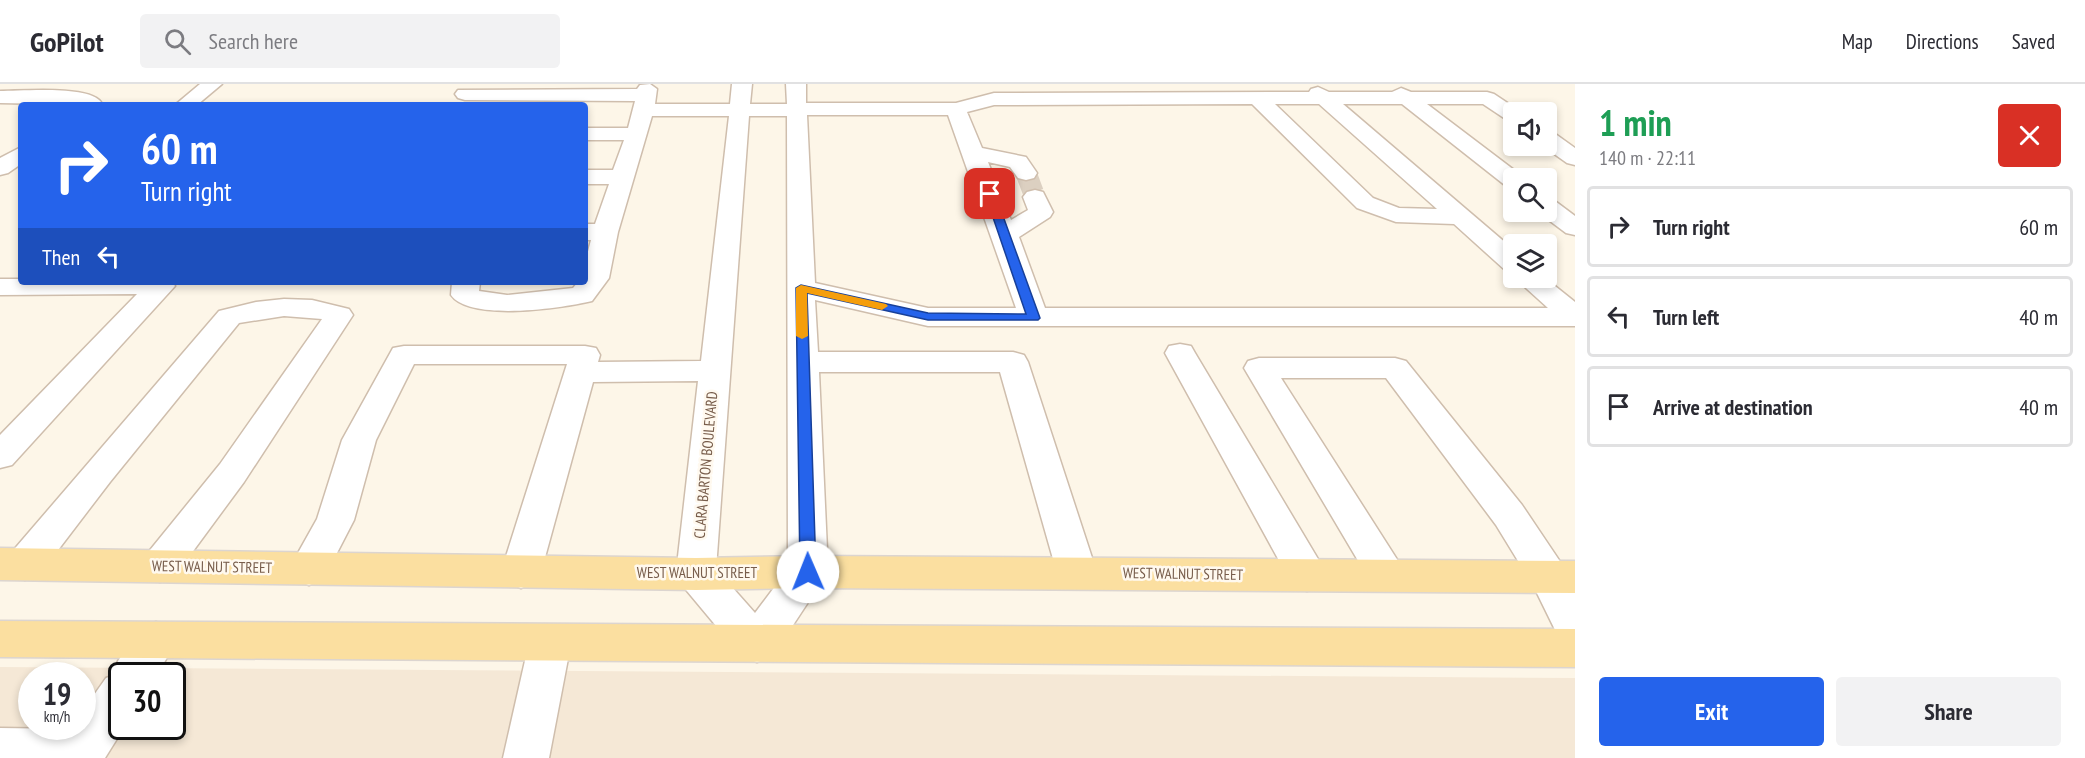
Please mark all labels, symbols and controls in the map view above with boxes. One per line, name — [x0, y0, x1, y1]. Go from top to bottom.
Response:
search box — [140, 14, 560, 68]
text: GoPilot — [30, 23, 104, 60]
icon: search — [161, 25, 194, 58]
text: Search here — [209, 27, 298, 55]
text: Map — [1842, 28, 1873, 55]
text: Directions — [1906, 28, 1979, 55]
text: Saved — [2012, 28, 2055, 55]
text: 1 min — [1599, 99, 1672, 146]
map controls — [1503, 102, 1557, 288]
button: sound — [1503, 102, 1557, 156]
button: close — [1998, 104, 2061, 167]
text: 60 m — [141, 121, 218, 176]
icon: right — [42, 126, 120, 204]
text: 140 m · 22:11 — [1599, 145, 1696, 171]
pin — [964, 168, 1015, 219]
button: search — [1503, 168, 1557, 222]
text: Turn right — [141, 174, 232, 208]
icon: arrive — [973, 177, 1006, 210]
icon: right — [1602, 210, 1635, 243]
text: Turn right — [1653, 213, 1730, 241]
text: 60 m — [2019, 213, 2058, 241]
button: layers — [1503, 234, 1557, 288]
icon: left — [92, 240, 125, 273]
text: Then — [42, 243, 80, 271]
icon: left — [1602, 300, 1635, 333]
text: Turn left — [1653, 303, 1719, 331]
text: 40 m — [2019, 303, 2058, 331]
icon: arrive — [1602, 390, 1635, 423]
street label: CLARA BARTON BOULEVARD — [690, 391, 721, 539]
text: Arrive at destination — [1653, 393, 1813, 421]
text: 40 m — [2019, 393, 2058, 421]
position arrow — [776, 540, 840, 604]
street label: WEST WALNUT STREET — [152, 556, 273, 577]
street label: WEST WALNUT STREET — [637, 563, 757, 582]
street label: WEST WALNUT STREET — [1123, 563, 1244, 584]
speed limit sign: 30 — [108, 662, 186, 740]
text: 19 — [43, 674, 71, 713]
button: Exit — [1599, 677, 1824, 746]
button: Share — [1836, 677, 2061, 746]
text: km/h — [44, 707, 70, 726]

